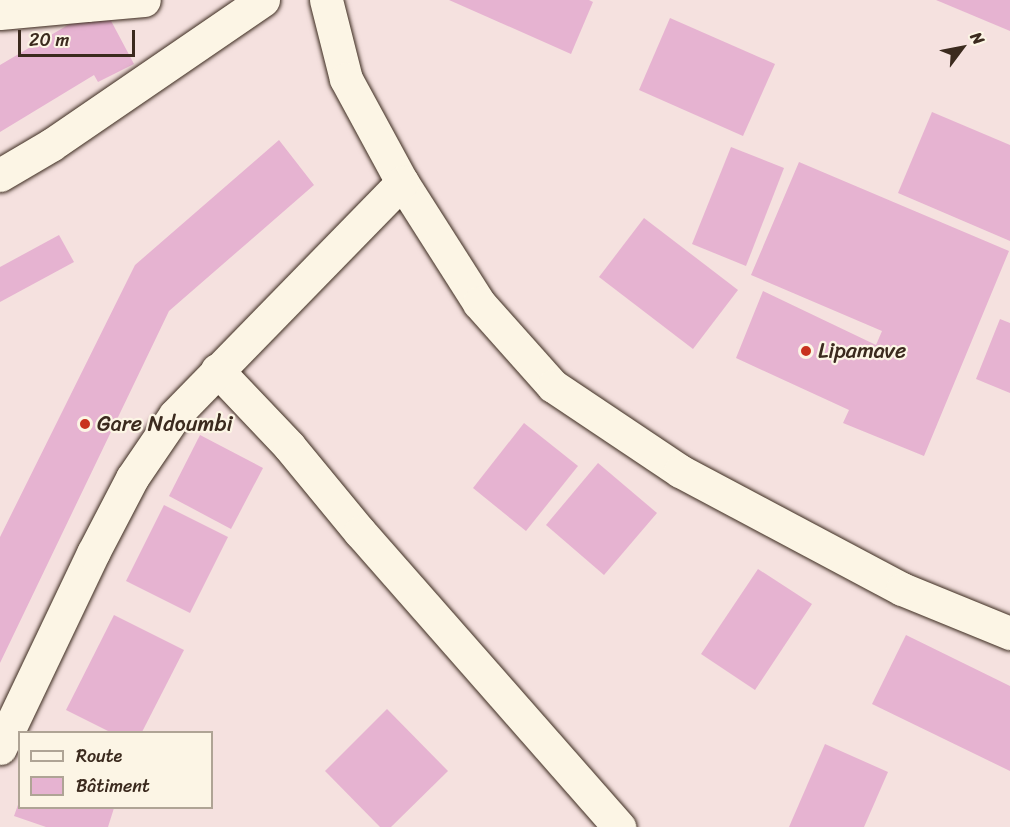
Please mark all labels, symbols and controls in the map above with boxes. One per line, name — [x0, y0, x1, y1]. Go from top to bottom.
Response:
scale bar — [21, 18, 138, 56]
north arrow — [932, 18, 992, 78]
text: 20 m — [29, 24, 69, 56]
text: N — [962, 26, 993, 51]
place label: Lipamave — [818, 338, 906, 364]
marker: Lipamave — [799, 344, 813, 358]
place label: Gare Ndoumbi — [97, 411, 232, 437]
marker: Gare Ndoumbi — [78, 417, 92, 431]
legend — [18, 731, 213, 809]
text: Route — [76, 740, 122, 772]
text: Bâtiment — [76, 770, 150, 802]

